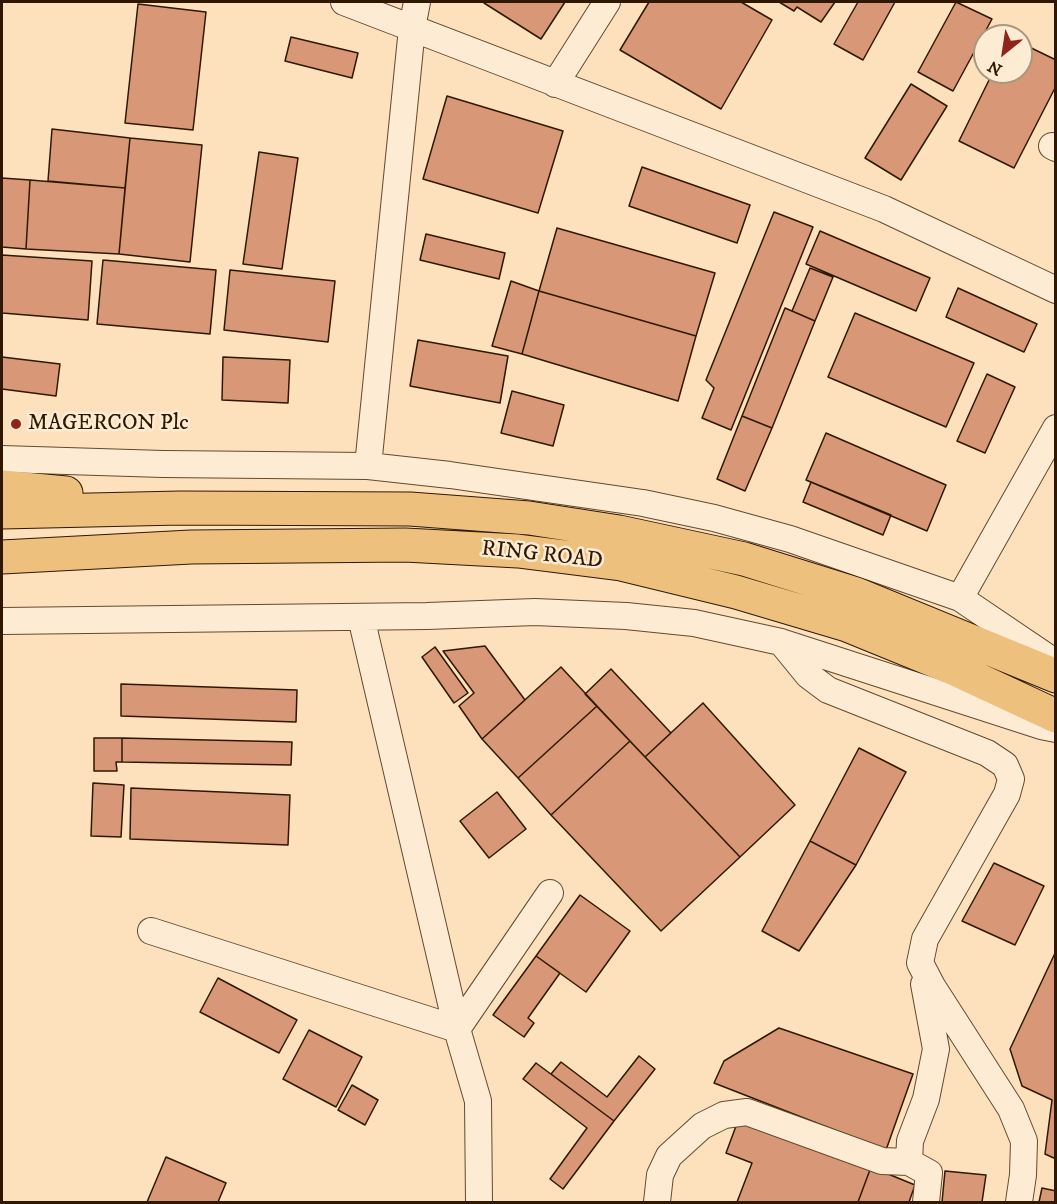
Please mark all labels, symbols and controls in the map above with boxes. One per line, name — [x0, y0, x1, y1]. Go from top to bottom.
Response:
north arrow — [973, 24, 1033, 84]
text: N — [984, 56, 1006, 80]
place label: MAGERCON Plc — [28, 411, 189, 437]
marker: MAGERCON Plc — [9, 417, 23, 431]
street label: RING ROAD — [480, 537, 604, 575]

